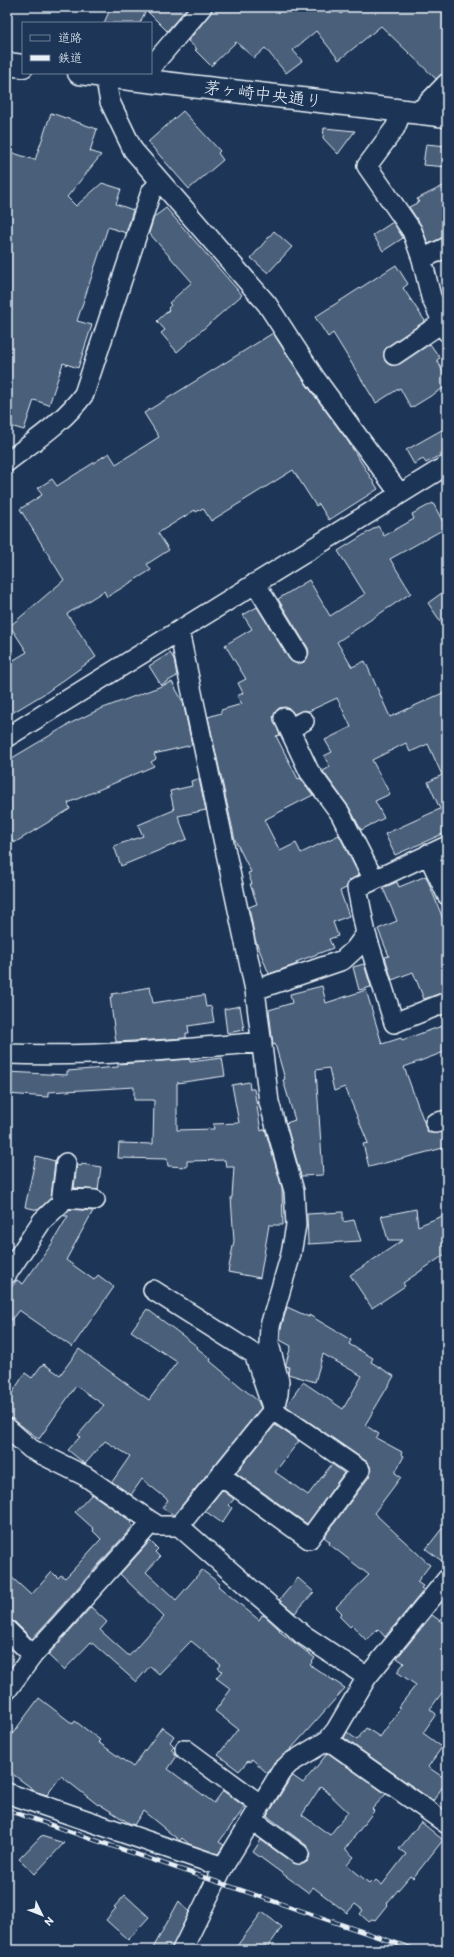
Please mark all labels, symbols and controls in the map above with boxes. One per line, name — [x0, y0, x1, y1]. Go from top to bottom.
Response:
legend — [22, 22, 152, 74]
text: 道路 — [58, 31, 82, 45]
text: 鉄道 — [58, 51, 82, 65]
street label: 茅ヶ崎中央通り — [203, 77, 323, 111]
north arrow — [22, 1895, 62, 1935]
text: N — [42, 1914, 56, 1929]

